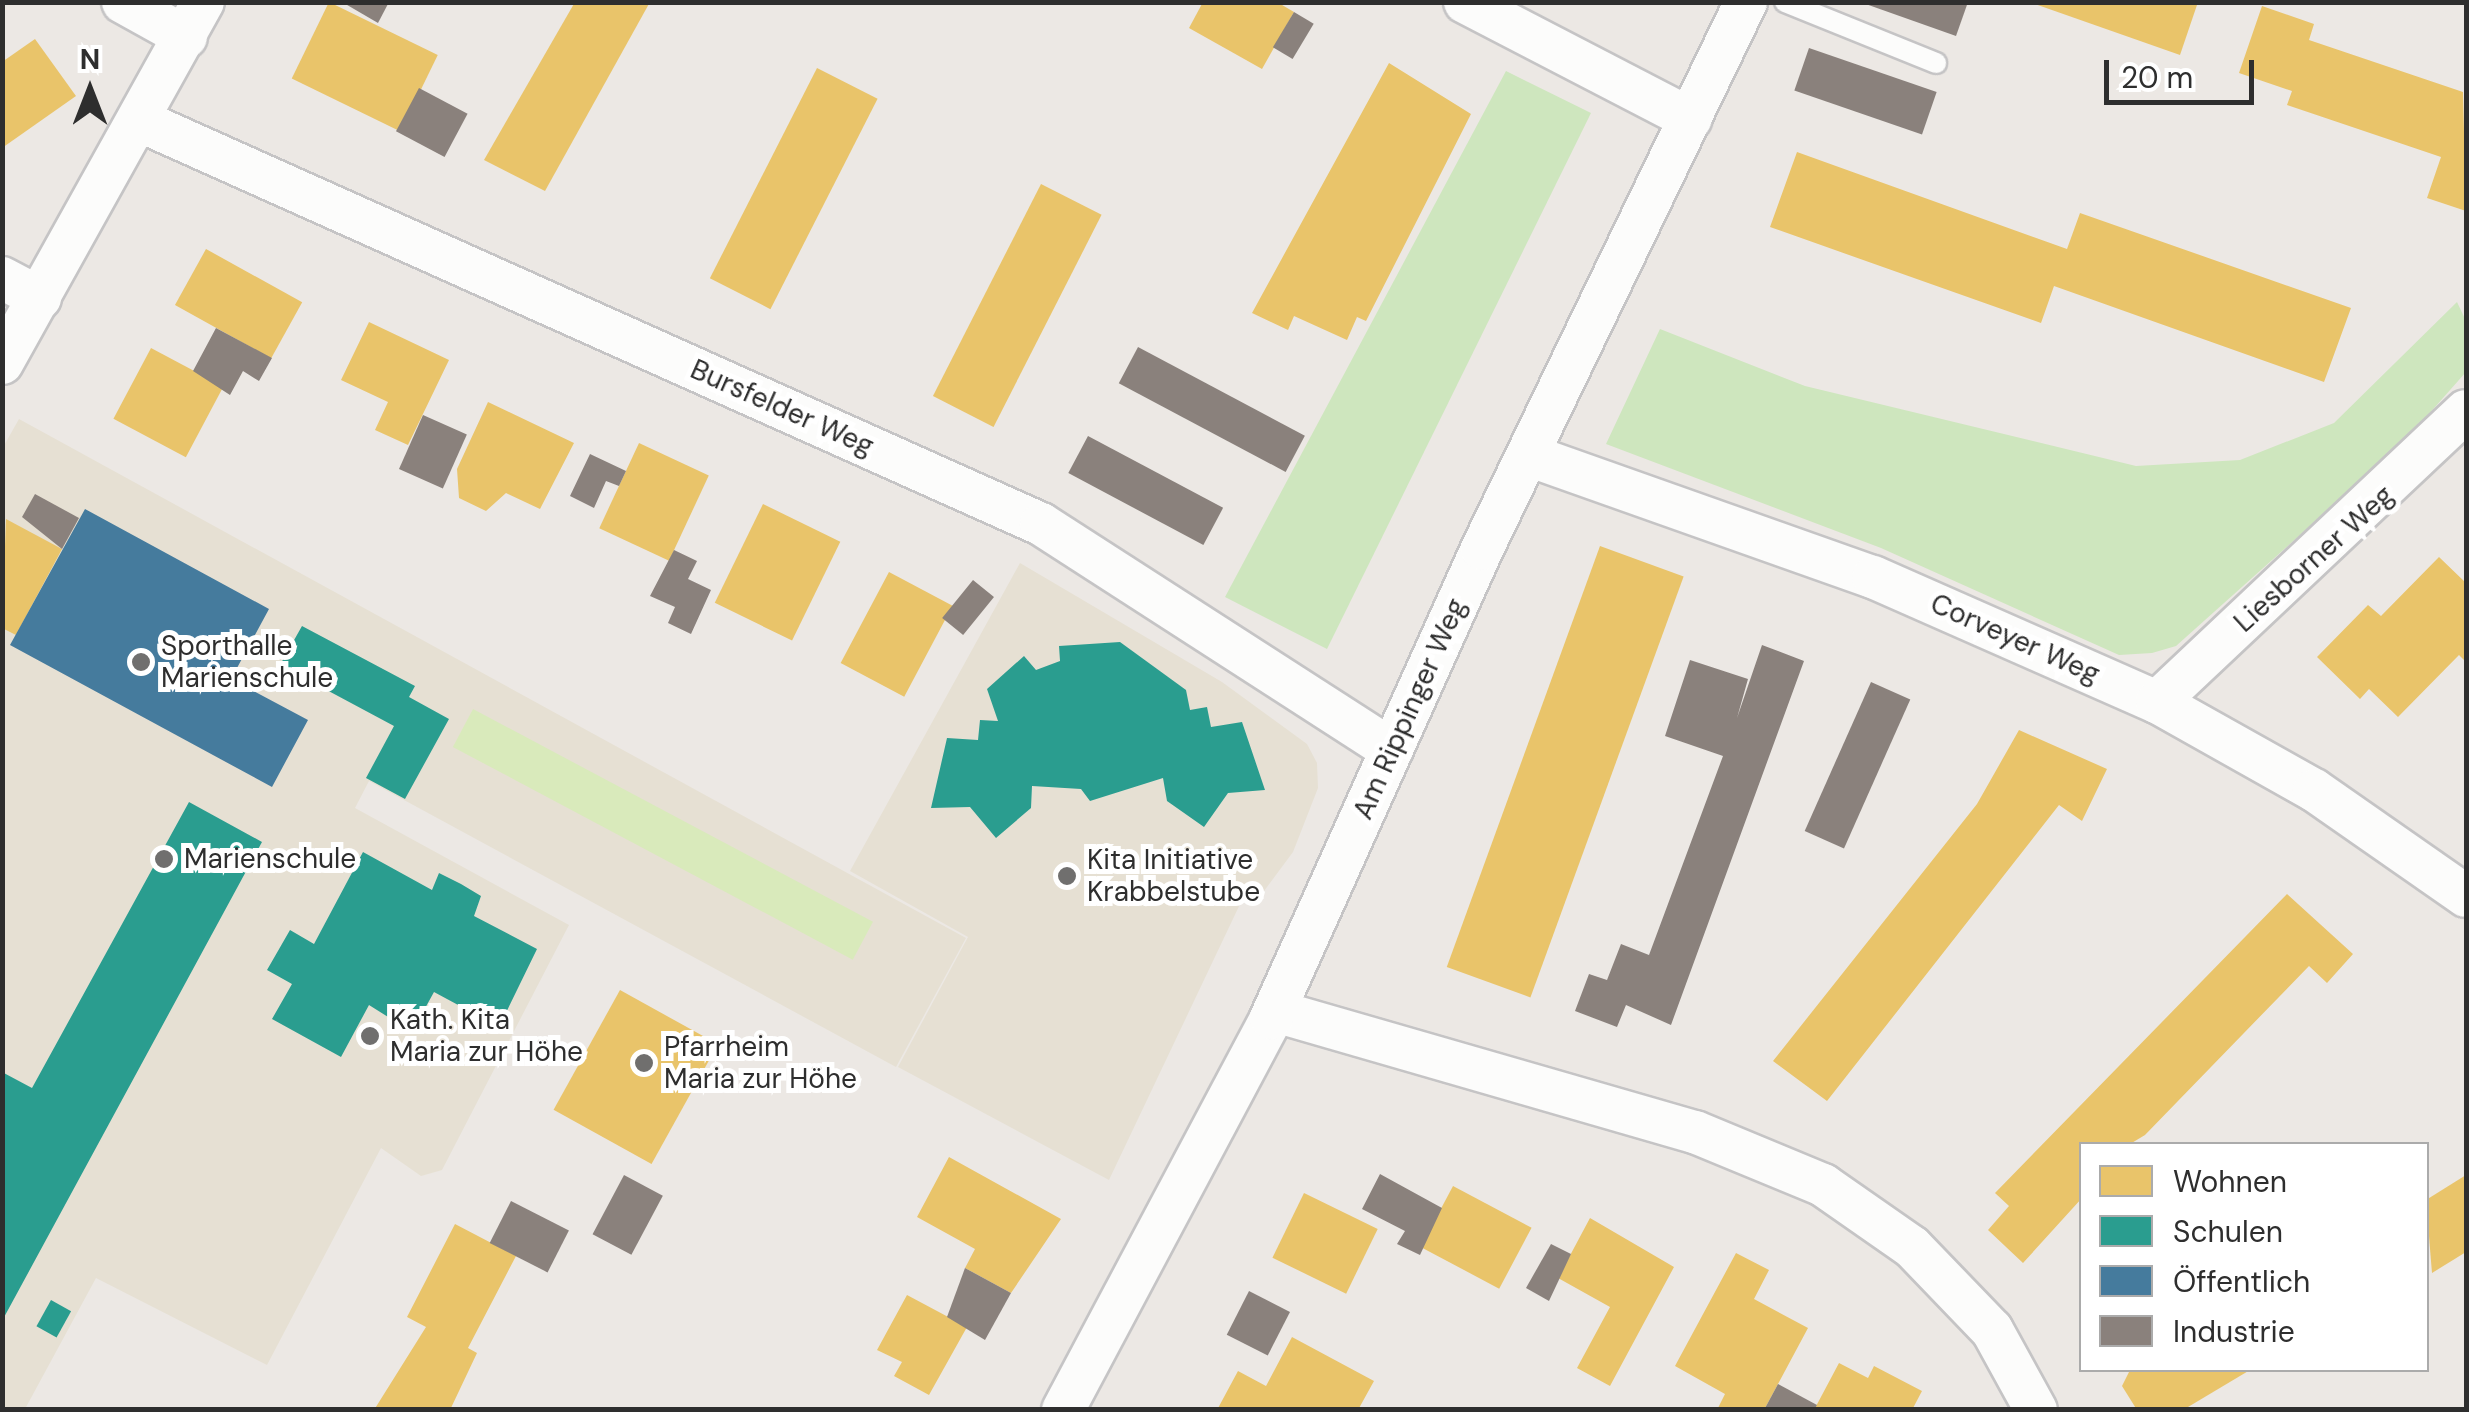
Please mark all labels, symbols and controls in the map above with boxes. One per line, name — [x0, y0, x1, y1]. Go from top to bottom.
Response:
north arrow — [40, 40, 140, 140]
scale bar — [2109, 40, 2259, 102]
text: N — [80, 41, 100, 78]
text: 20 m — [2121, 58, 2193, 97]
street label: Bursfelder Weg — [685, 353, 879, 463]
street label: Liesborner Weg — [2227, 479, 2401, 639]
street label: Corveyer Weg — [1925, 587, 2105, 691]
street label: Am Rippinger Weg — [1346, 593, 1474, 825]
place label: Sporthalle Marienschule — [161, 629, 333, 695]
marker: Sporthalle Marienschule — [130, 651, 152, 673]
place label: Marienschule — [184, 842, 356, 876]
place label: Kita Initiative Krabbelstube — [1087, 843, 1260, 909]
marker: Marienschule — [153, 848, 175, 870]
marker: Kita Initiative Krabbelstube — [1056, 865, 1078, 887]
place label: Kath. Kita Maria zur Höhe — [390, 1003, 583, 1069]
marker: Kath. Kita Maria zur Höhe — [359, 1025, 381, 1047]
place label: Pfarrheim Maria zur Höhe — [664, 1030, 857, 1096]
marker: Pfarrheim Maria zur Höhe — [633, 1052, 655, 1074]
legend — [2079, 1142, 2429, 1372]
text: Wohnen — [2173, 1162, 2287, 1201]
text: Schulen — [2173, 1212, 2283, 1251]
text: Öffentlich — [2173, 1262, 2310, 1301]
text: Industrie — [2173, 1312, 2295, 1351]

